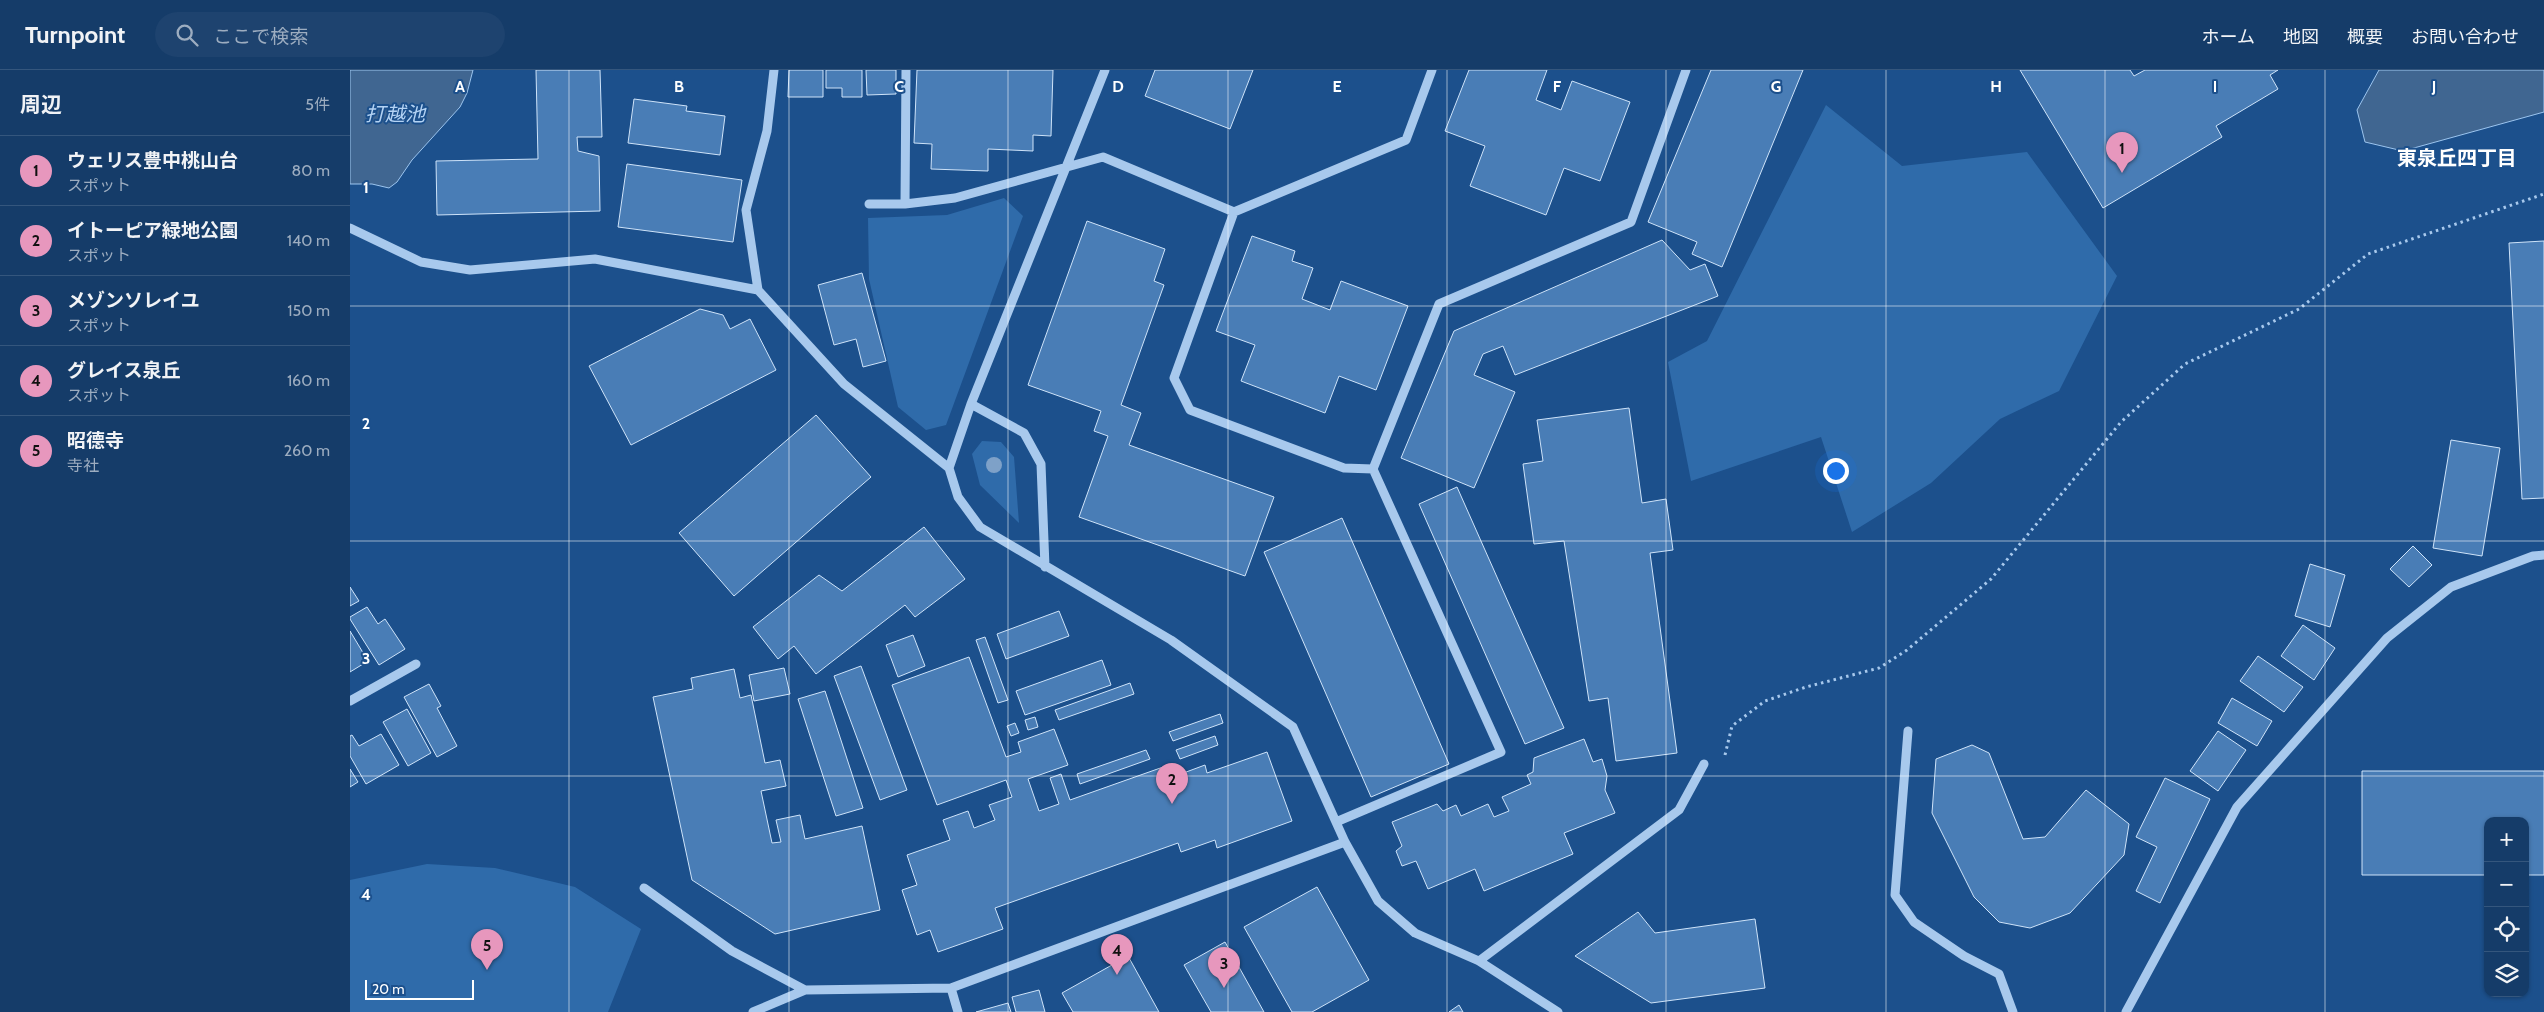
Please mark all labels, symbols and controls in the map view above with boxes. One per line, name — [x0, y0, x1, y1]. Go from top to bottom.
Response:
search box — [155, 12, 505, 57]
text: Turnpoint — [25, 20, 125, 49]
icon: search — [173, 21, 201, 49]
text: ここで検索 — [213, 25, 308, 48]
text: ホーム — [2202, 26, 2255, 48]
text: 地図 — [2283, 26, 2319, 48]
text: 概要 — [2347, 26, 2383, 48]
text: お問い合わせ — [2411, 26, 2519, 48]
text: A — [455, 77, 465, 96]
text: B — [674, 77, 684, 96]
text: C — [894, 77, 904, 96]
text: D — [1112, 77, 1124, 96]
text: E — [1332, 77, 1342, 96]
text: F — [1553, 77, 1562, 96]
text: G — [1771, 77, 1781, 96]
text: H — [1990, 77, 2002, 96]
text: I — [2213, 77, 2217, 96]
text: J — [2431, 77, 2436, 96]
text: 周辺 — [20, 92, 62, 117]
text: 5件 — [305, 95, 330, 114]
water label: 打越池 — [365, 102, 427, 126]
pin: 1 — [2106, 132, 2138, 173]
district label: 東泉丘四丁目 — [2397, 146, 2517, 170]
text: ウェリス豊中桃山台 — [67, 149, 238, 172]
text: 1 — [33, 161, 39, 180]
text: 80 m — [292, 161, 330, 180]
text: スポット — [67, 176, 131, 195]
text: 1 — [363, 178, 369, 197]
text: イトーピア緑地公園 — [67, 219, 238, 242]
text: 2 — [32, 231, 40, 250]
text: 140 m — [287, 231, 330, 250]
text: スポット — [67, 246, 131, 265]
text: メゾンソレイユ — [67, 289, 200, 312]
text: 3 — [32, 301, 40, 320]
text: 150 m — [287, 301, 330, 320]
text: スポット — [67, 316, 131, 335]
text: グレイス泉丘 — [67, 359, 180, 382]
text: 4 — [31, 371, 41, 390]
text: 160 m — [287, 371, 330, 390]
text: スポット — [67, 386, 131, 405]
text: 2 — [362, 414, 370, 433]
text: 昭德寺 — [67, 429, 124, 452]
text: 5 — [32, 441, 40, 460]
text: 260 m — [284, 441, 330, 460]
text: 寺社 — [67, 456, 99, 475]
your location — [1823, 458, 1849, 484]
text: 3 — [362, 649, 370, 668]
pin: 2 — [1156, 763, 1188, 804]
map controls — [2484, 817, 2529, 997]
button: + — [2484, 817, 2529, 862]
button: − — [2484, 862, 2529, 907]
text: 4 — [361, 885, 371, 904]
button: locate — [2484, 907, 2529, 952]
pin: 5 — [471, 929, 503, 970]
pin: 4 — [1101, 934, 1133, 975]
pin: 3 — [1208, 947, 1240, 988]
button: layers — [2484, 952, 2529, 997]
scale bar — [365, 977, 474, 1000]
text: 20 m — [372, 980, 405, 998]

